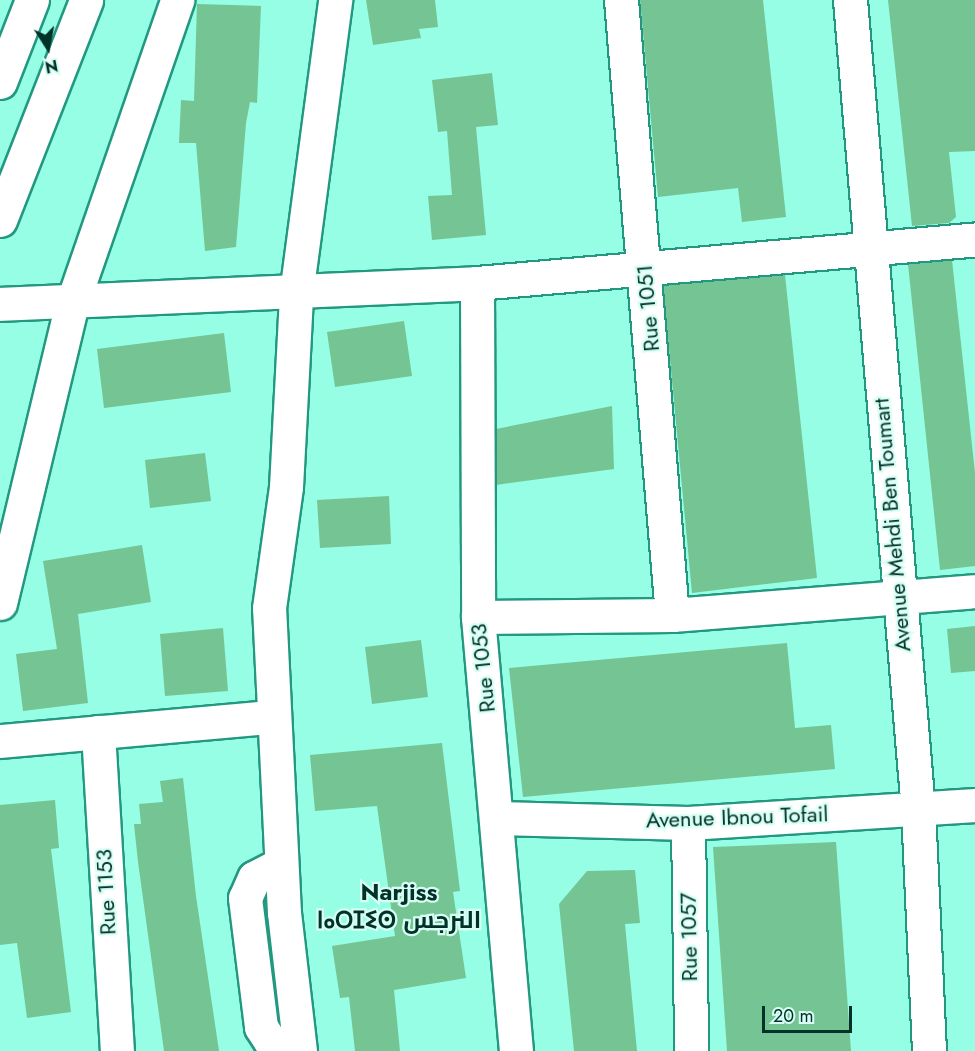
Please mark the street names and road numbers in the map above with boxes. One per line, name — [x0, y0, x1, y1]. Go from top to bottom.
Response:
street label: Rue 1051 — [631, 263, 665, 353]
street label: Avenue Mehdi Ben Toumart — [868, 397, 916, 653]
street label: Rue 1053 — [465, 622, 501, 714]
street label: Avenue Ibnou Tofail — [645, 801, 829, 833]
street label: Rue 1153 — [91, 848, 121, 936]
street label: Rue 1057 — [675, 892, 703, 982]

